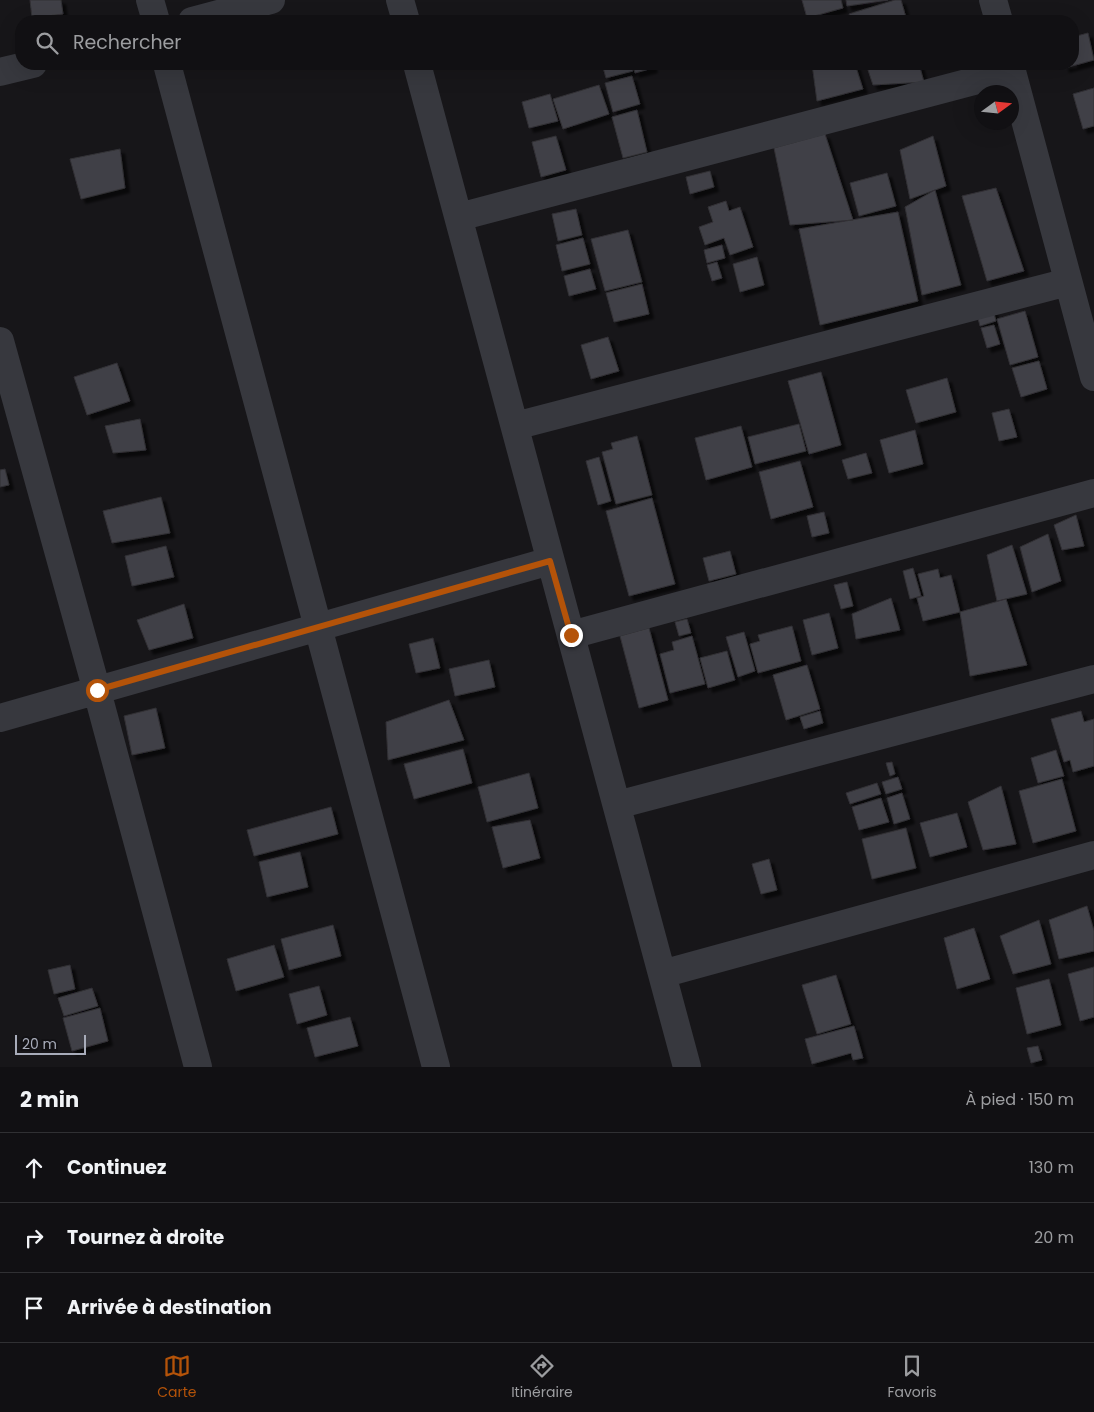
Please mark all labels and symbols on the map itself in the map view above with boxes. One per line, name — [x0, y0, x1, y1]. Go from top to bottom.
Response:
north arrow — [974, 85, 1019, 130]
route end — [560, 624, 583, 647]
route start — [86, 679, 109, 702]
scale bar — [15, 1032, 86, 1055]

